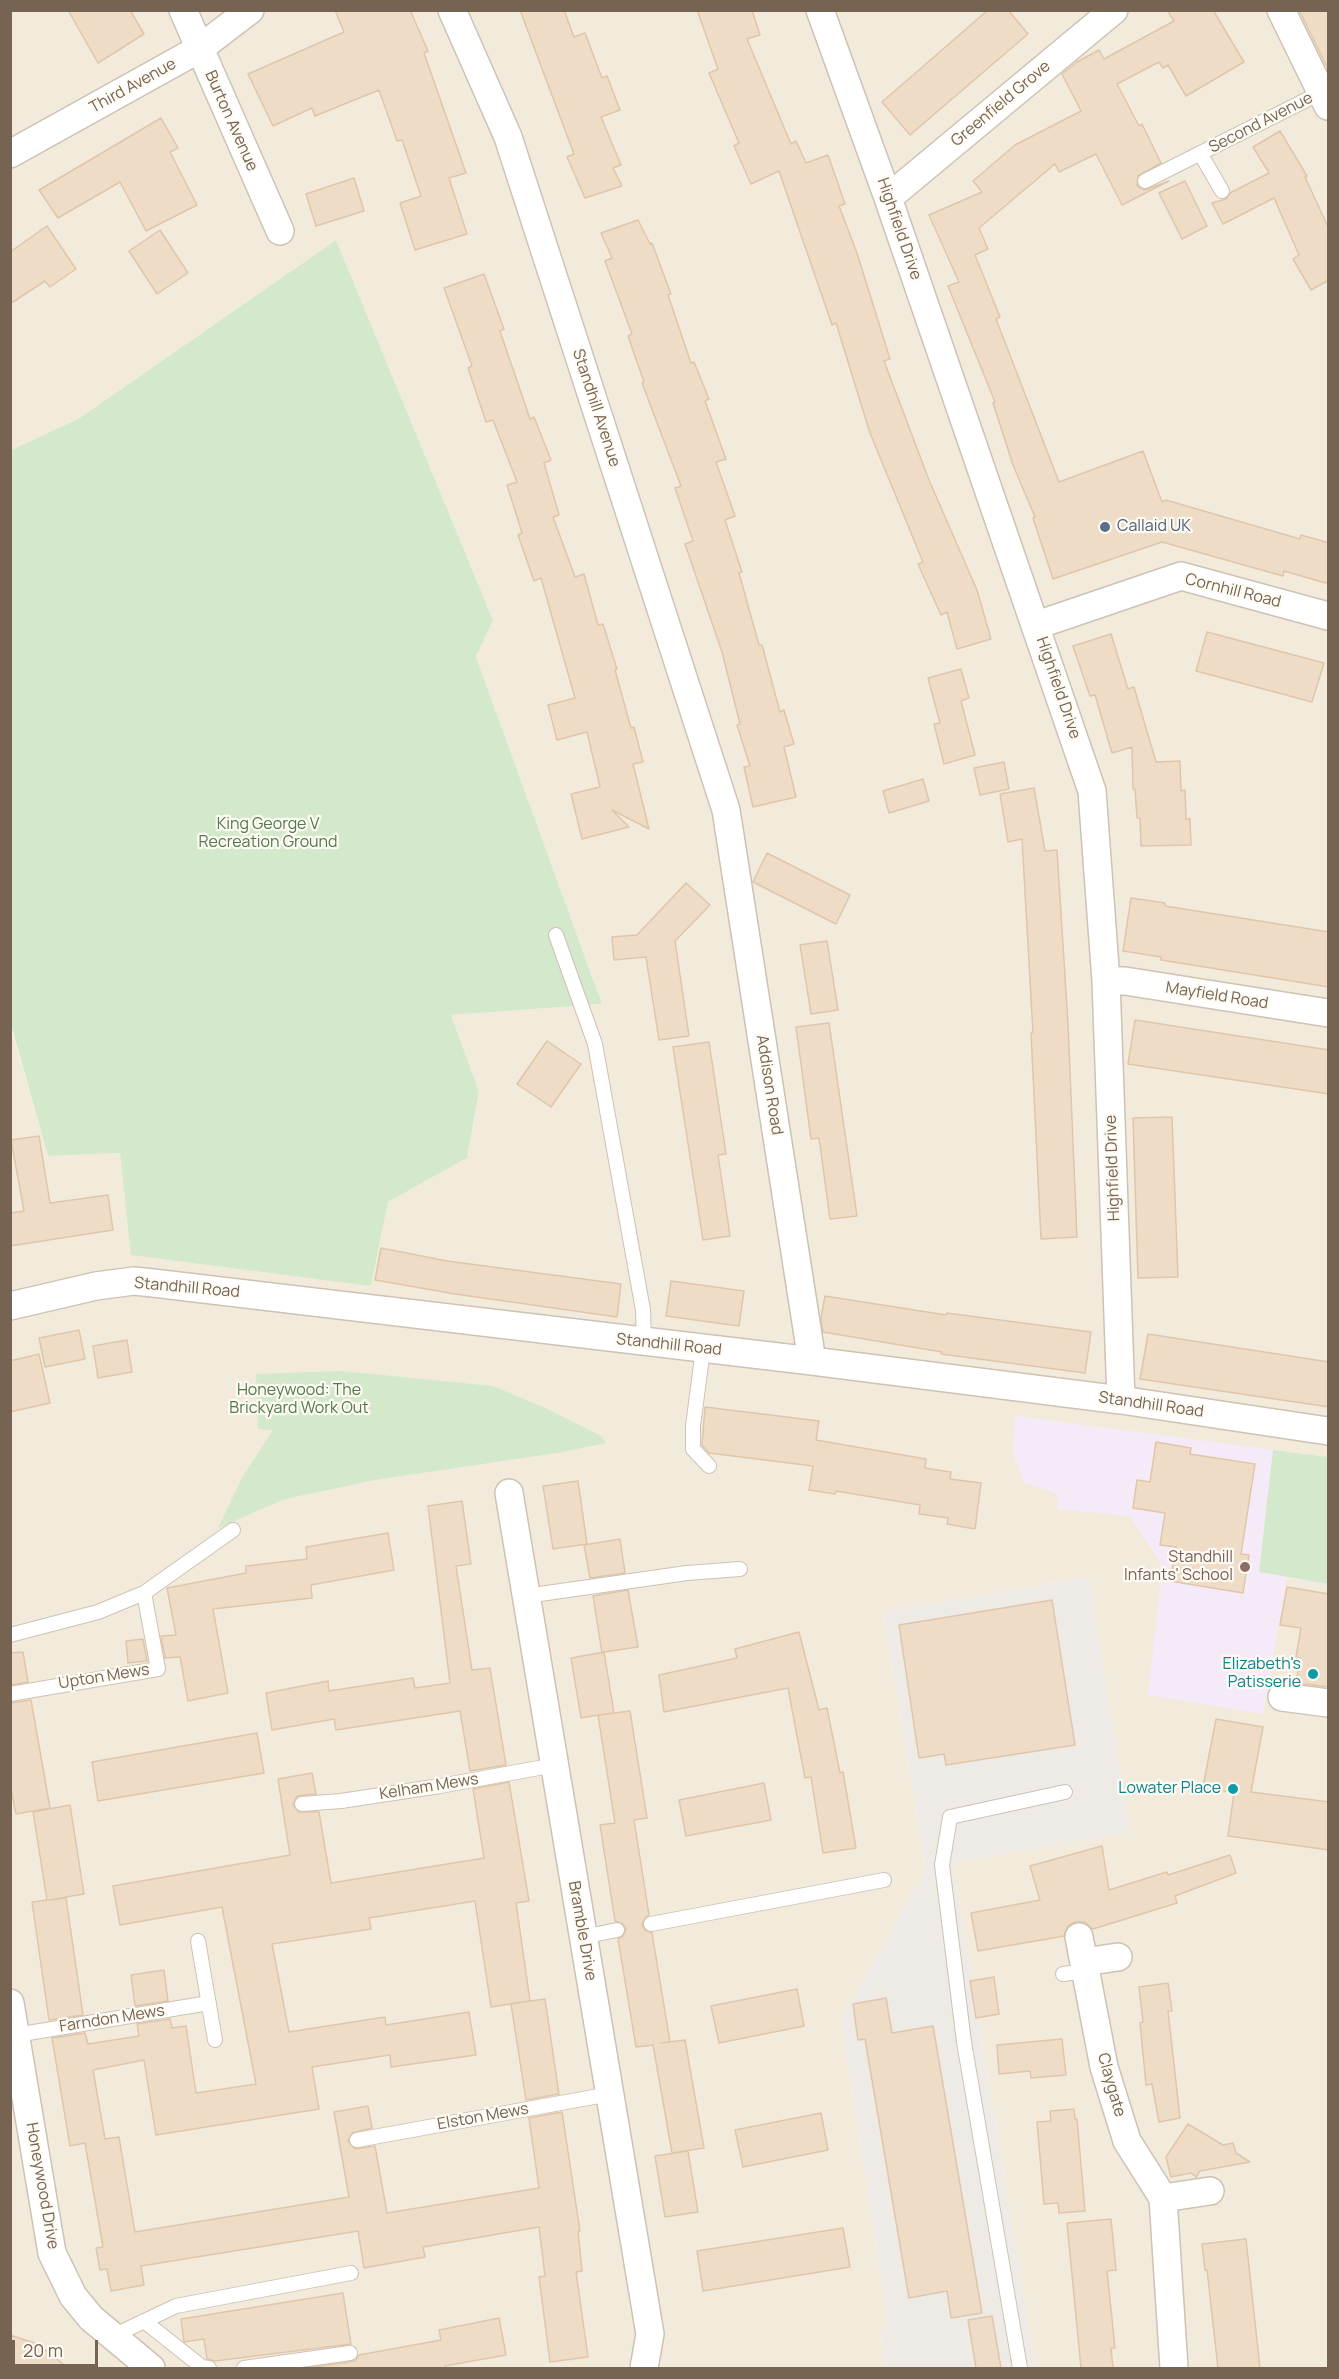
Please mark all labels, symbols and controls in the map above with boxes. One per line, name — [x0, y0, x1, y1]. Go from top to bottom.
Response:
street label: Third Avenue — [86, 54, 180, 118]
street label: Greenfield Grove — [948, 57, 1054, 151]
street label: Burton Avenue — [200, 68, 262, 174]
street label: Second Avenue — [1206, 89, 1316, 157]
street label: Highfield Drive — [873, 176, 925, 282]
street label: Standhill Avenue — [568, 347, 624, 469]
place label: Callaid UK — [1117, 517, 1191, 537]
marker: Callaid UK — [1098, 520, 1112, 534]
street label: Cornhill Road — [1183, 570, 1283, 612]
street label: Highfield Drive — [1032, 635, 1084, 741]
park label: King George V Recreation Ground — [198, 815, 338, 853]
street label: Mayfield Road — [1164, 978, 1270, 1014]
street label: Addison Road — [752, 1033, 786, 1137]
street label: Highfield Drive — [1102, 1114, 1124, 1222]
street label: Standhill Road — [133, 1274, 241, 1302]
street label: Standhill Road — [615, 1330, 723, 1360]
park label: Honeywood: The Brickyard Work Out — [229, 1381, 369, 1419]
street label: Standhill Road — [1097, 1388, 1205, 1422]
place label: Standhill Infants' School — [1124, 1548, 1233, 1586]
marker: Standhill Infants' School — [1238, 1560, 1252, 1574]
place label: Elizabeth's Patisserie — [1223, 1655, 1301, 1693]
street label: Upton Mews — [57, 1660, 151, 1694]
marker: Elizabeth's Patisserie — [1306, 1667, 1320, 1681]
street label: Kelham Mews — [378, 1770, 480, 1804]
place label: Lowater Place — [1118, 1779, 1221, 1799]
marker: Lowater Place — [1226, 1782, 1240, 1796]
street label: Bramble Drive — [564, 1880, 600, 1982]
street label: Farndon Mews — [58, 2001, 166, 2037]
street label: Claygate — [1093, 2051, 1129, 2119]
street label: Elston Mews — [436, 2100, 530, 2134]
street label: Honeywood Drive — [21, 2121, 63, 2251]
scale bar — [15, 2328, 100, 2366]
text: 20 m — [23, 2338, 63, 2362]

